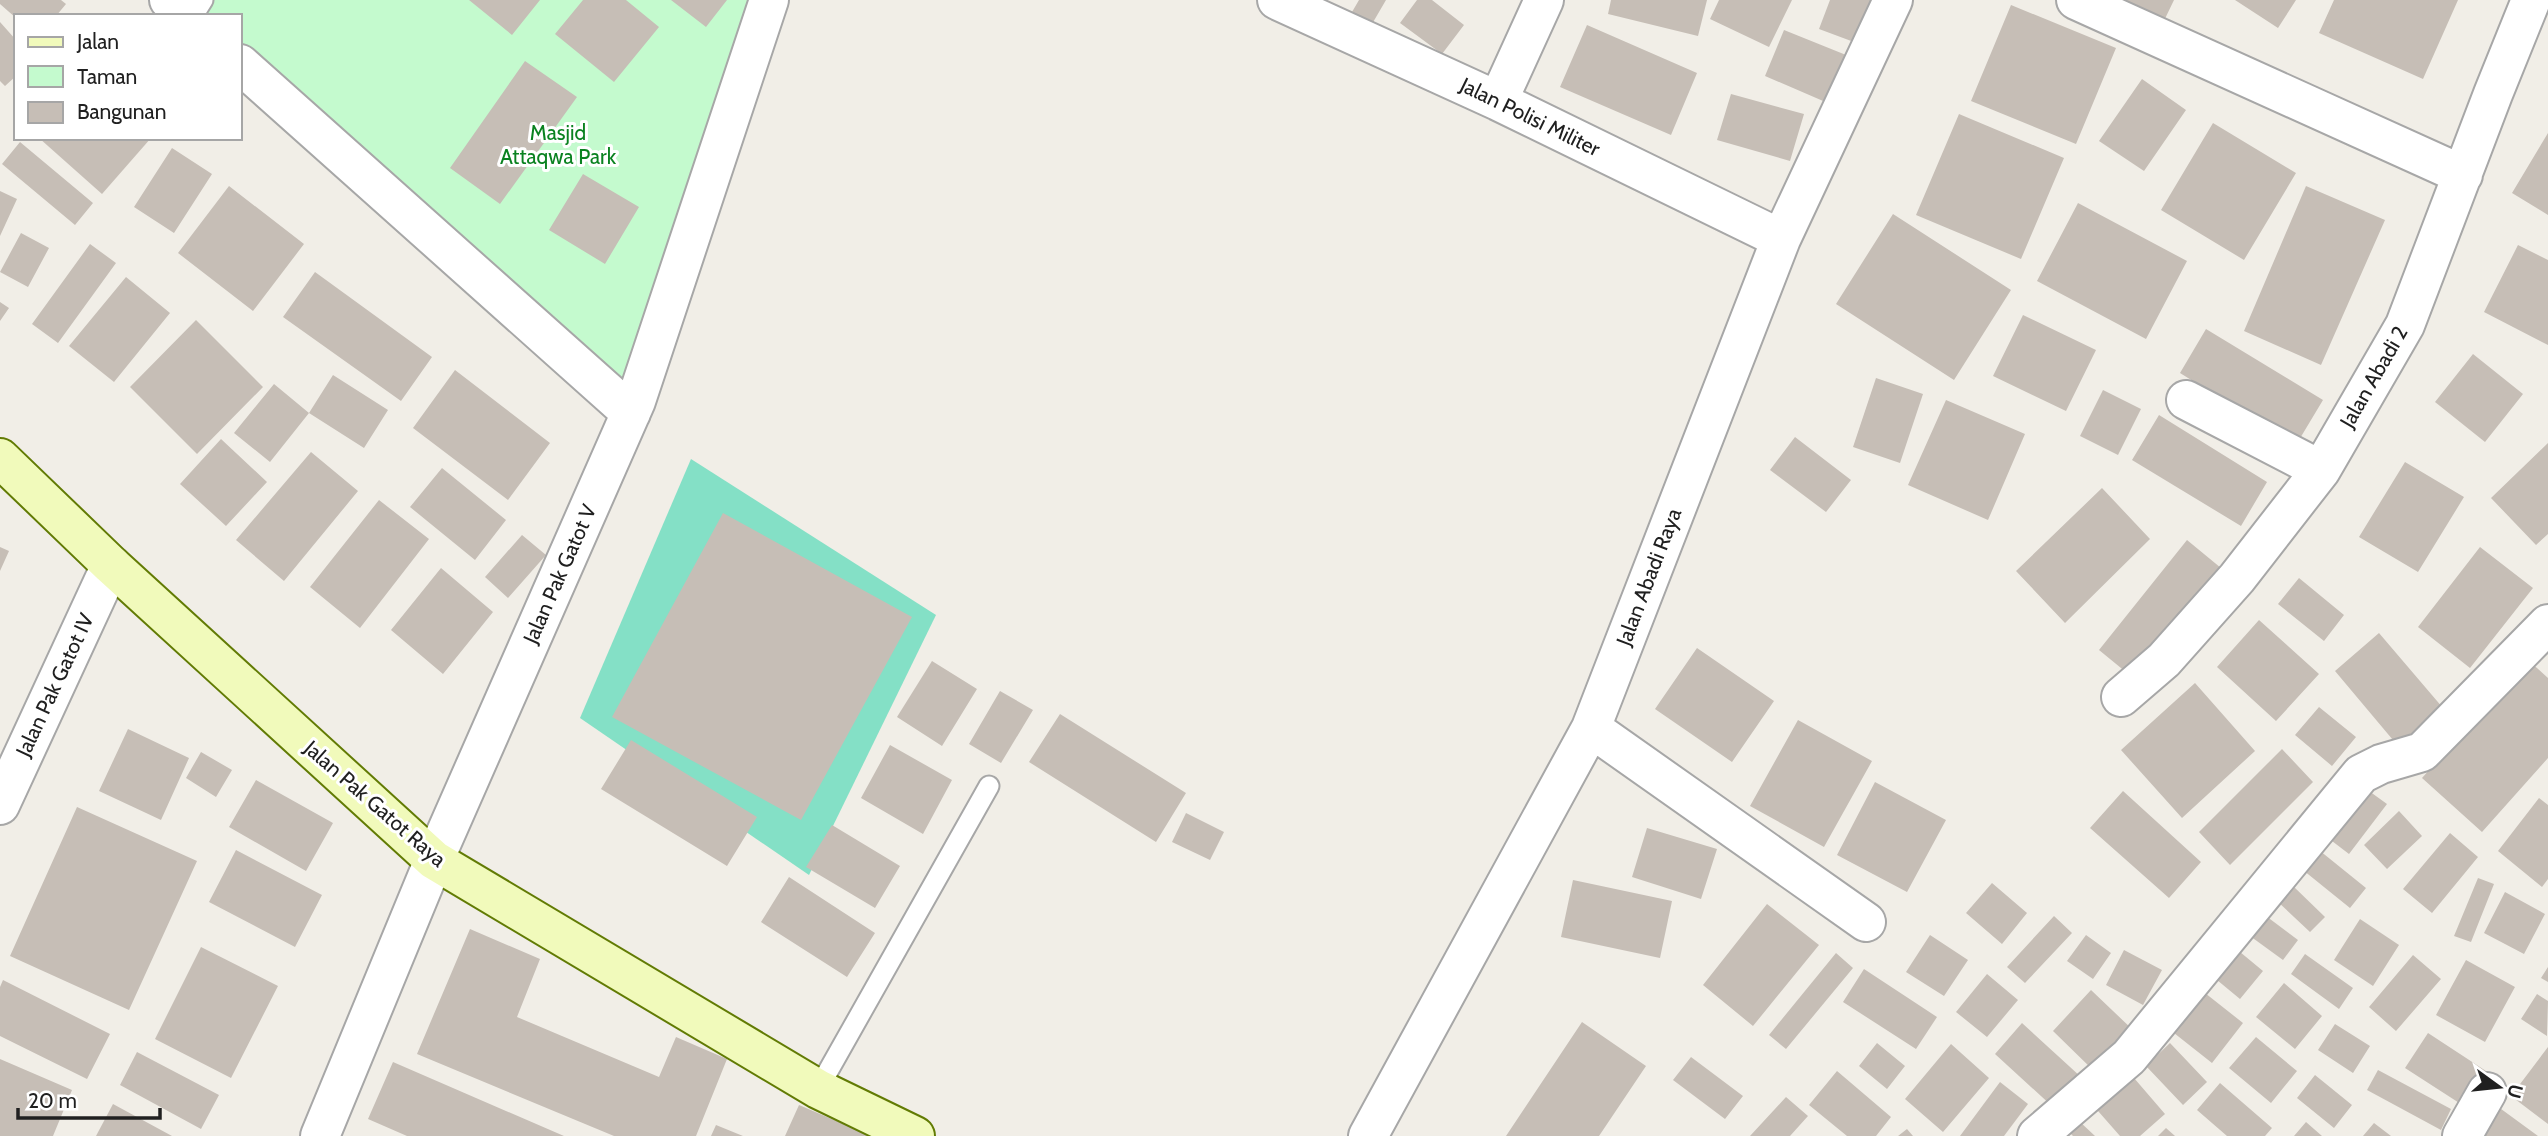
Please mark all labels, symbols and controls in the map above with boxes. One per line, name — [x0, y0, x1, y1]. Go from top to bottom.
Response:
legend — [14, 14, 242, 140]
text: Jalan — [76, 29, 119, 54]
text: Taman — [77, 64, 137, 89]
street label: Jalan Polisi Militer — [1455, 71, 1604, 161]
text: Bangunan — [77, 99, 166, 124]
park label: Masjid Attaqwa Park — [500, 120, 617, 169]
street label: Jalan Abadi 2 — [2334, 321, 2413, 433]
street label: Jalan Pak Gatot V — [517, 500, 601, 648]
street label: Jalan Abadi Raya — [1611, 505, 1686, 650]
street label: Jalan Pak Gatot IV — [10, 609, 99, 761]
street label: Jalan Pak Gatot Raya — [299, 735, 451, 872]
north arrow — [2464, 1052, 2534, 1122]
scale bar — [18, 1076, 159, 1120]
text: U — [2502, 1082, 2528, 1101]
text: 20 m — [28, 1088, 77, 1113]

